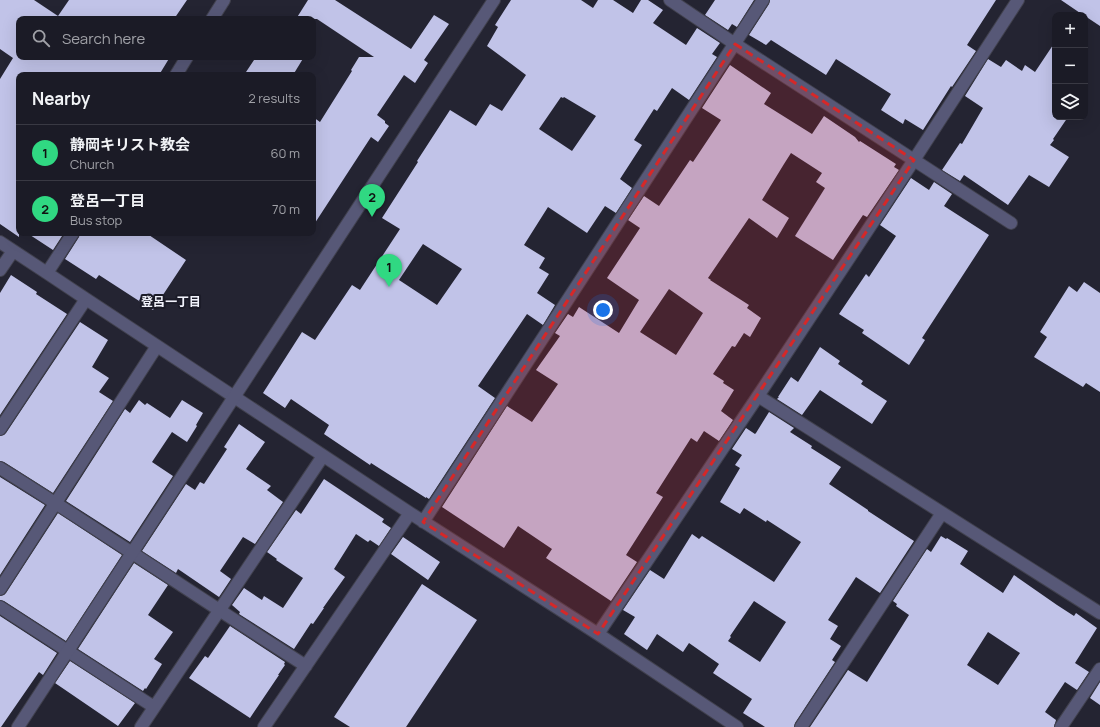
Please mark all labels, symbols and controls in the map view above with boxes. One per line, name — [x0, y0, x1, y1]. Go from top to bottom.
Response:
map controls — [1052, 12, 1088, 120]
button: + — [1052, 12, 1088, 48]
search box — [16, 16, 316, 60]
icon: search — [30, 27, 52, 49]
text: Search here — [62, 28, 145, 49]
button: − — [1052, 48, 1088, 84]
button: layers — [1052, 84, 1088, 120]
text: Nearby — [32, 87, 90, 110]
text: 2 results — [248, 89, 300, 107]
text: 静岡キリスト教会 — [70, 134, 190, 155]
text: 1 — [42, 144, 48, 162]
text: 60 m — [270, 144, 300, 162]
text: Church — [70, 155, 114, 173]
pin: 2 — [359, 184, 385, 217]
text: 登呂一丁目 — [70, 190, 145, 211]
text: 2 — [41, 200, 49, 218]
text: 70 m — [272, 200, 300, 218]
text: Bus stop — [70, 211, 122, 229]
pin: 1 — [376, 254, 402, 287]
district label: 登呂一丁目 — [141, 293, 201, 310]
your location — [593, 300, 613, 320]

